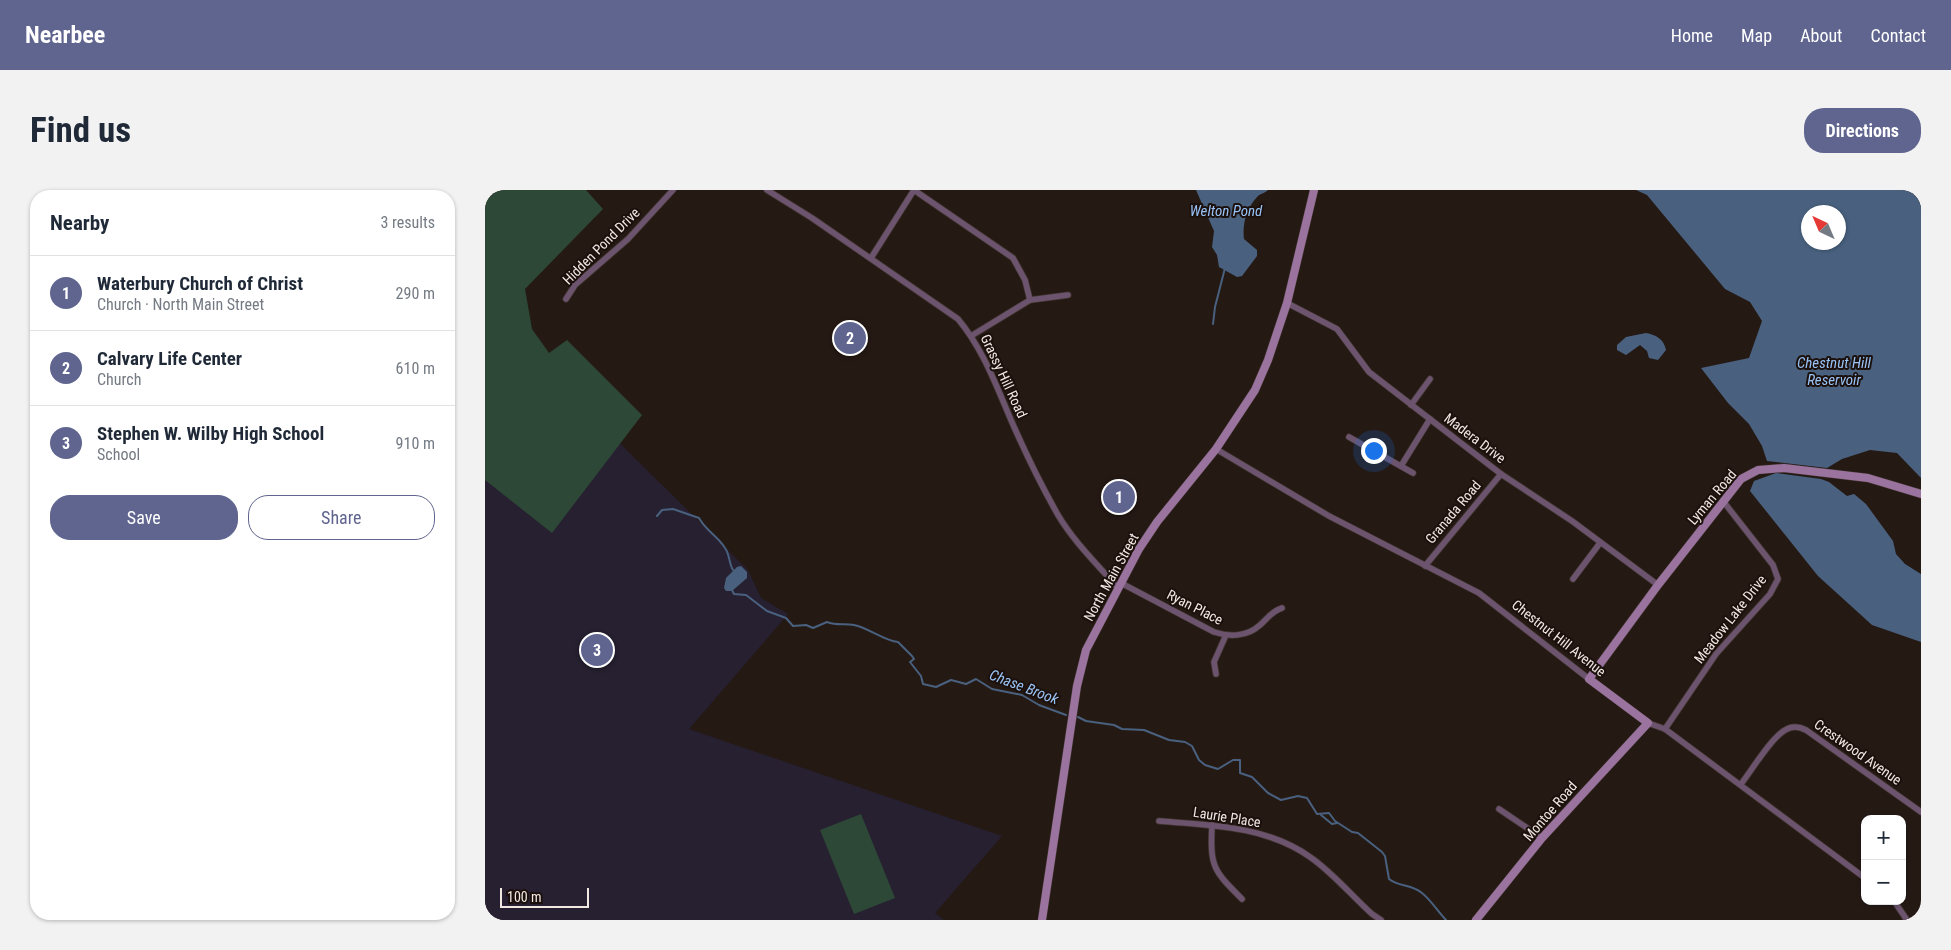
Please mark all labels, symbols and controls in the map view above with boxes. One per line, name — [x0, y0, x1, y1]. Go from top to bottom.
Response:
text: Nearbee — [25, 21, 105, 49]
text: Home — [1671, 25, 1713, 46]
text: Map — [1741, 25, 1772, 46]
text: About — [1800, 25, 1842, 46]
text: Contact — [1870, 25, 1926, 46]
button: Directions — [1804, 108, 1921, 153]
text: Find us — [30, 110, 131, 151]
water label: Welton Pond — [1190, 202, 1263, 220]
street label: Hidden Pond Drive — [559, 204, 643, 288]
north arrow — [1801, 205, 1846, 250]
text: Nearby — [50, 211, 109, 235]
text: 3 results — [380, 213, 435, 232]
text: Waterbury Church of Christ — [97, 272, 303, 295]
text: 1 — [62, 284, 70, 303]
text: 290 m — [396, 284, 435, 303]
text: Church · North Main Street — [97, 295, 264, 314]
pin: 2 — [834, 319, 866, 357]
street label: Grassy Hill Road — [978, 332, 1030, 420]
text: Calvary Life Center — [97, 347, 242, 370]
water label: Chestnut Hill Reservoir — [1797, 354, 1872, 389]
text: 2 — [62, 359, 70, 378]
text: 610 m — [396, 359, 435, 378]
text: Church — [97, 370, 141, 389]
street label: Madera Drive — [1441, 410, 1509, 467]
text: Stephen W. Wilby High School — [97, 422, 324, 445]
text: 3 — [62, 434, 70, 453]
text: 910 m — [396, 434, 435, 453]
your location — [1361, 438, 1387, 464]
text: School — [97, 445, 140, 464]
street label: Lyman Road — [1684, 466, 1740, 528]
street label: Granada Road — [1422, 477, 1484, 547]
pin: 1 — [1103, 478, 1135, 516]
button: Save — [50, 495, 238, 540]
button: Share — [248, 495, 435, 540]
street label: North Main Street — [1080, 530, 1142, 624]
street label: Meadow Lake Drive — [1691, 571, 1770, 666]
street label: Ryan Place — [1164, 586, 1226, 628]
street label: Chestnut Hill Avenue — [1509, 596, 1609, 680]
pin: 3 — [581, 631, 613, 669]
water label: Chase Brook — [987, 666, 1061, 709]
street label: Crestwood Avenue — [1811, 716, 1905, 788]
street label: Montoe Road — [1520, 778, 1580, 844]
street label: Laurie Place — [1192, 804, 1262, 830]
map controls — [1861, 815, 1906, 905]
button: + — [1861, 815, 1906, 860]
button: − — [1861, 860, 1906, 905]
scale bar — [500, 885, 589, 908]
text: 100 m — [507, 889, 542, 905]

